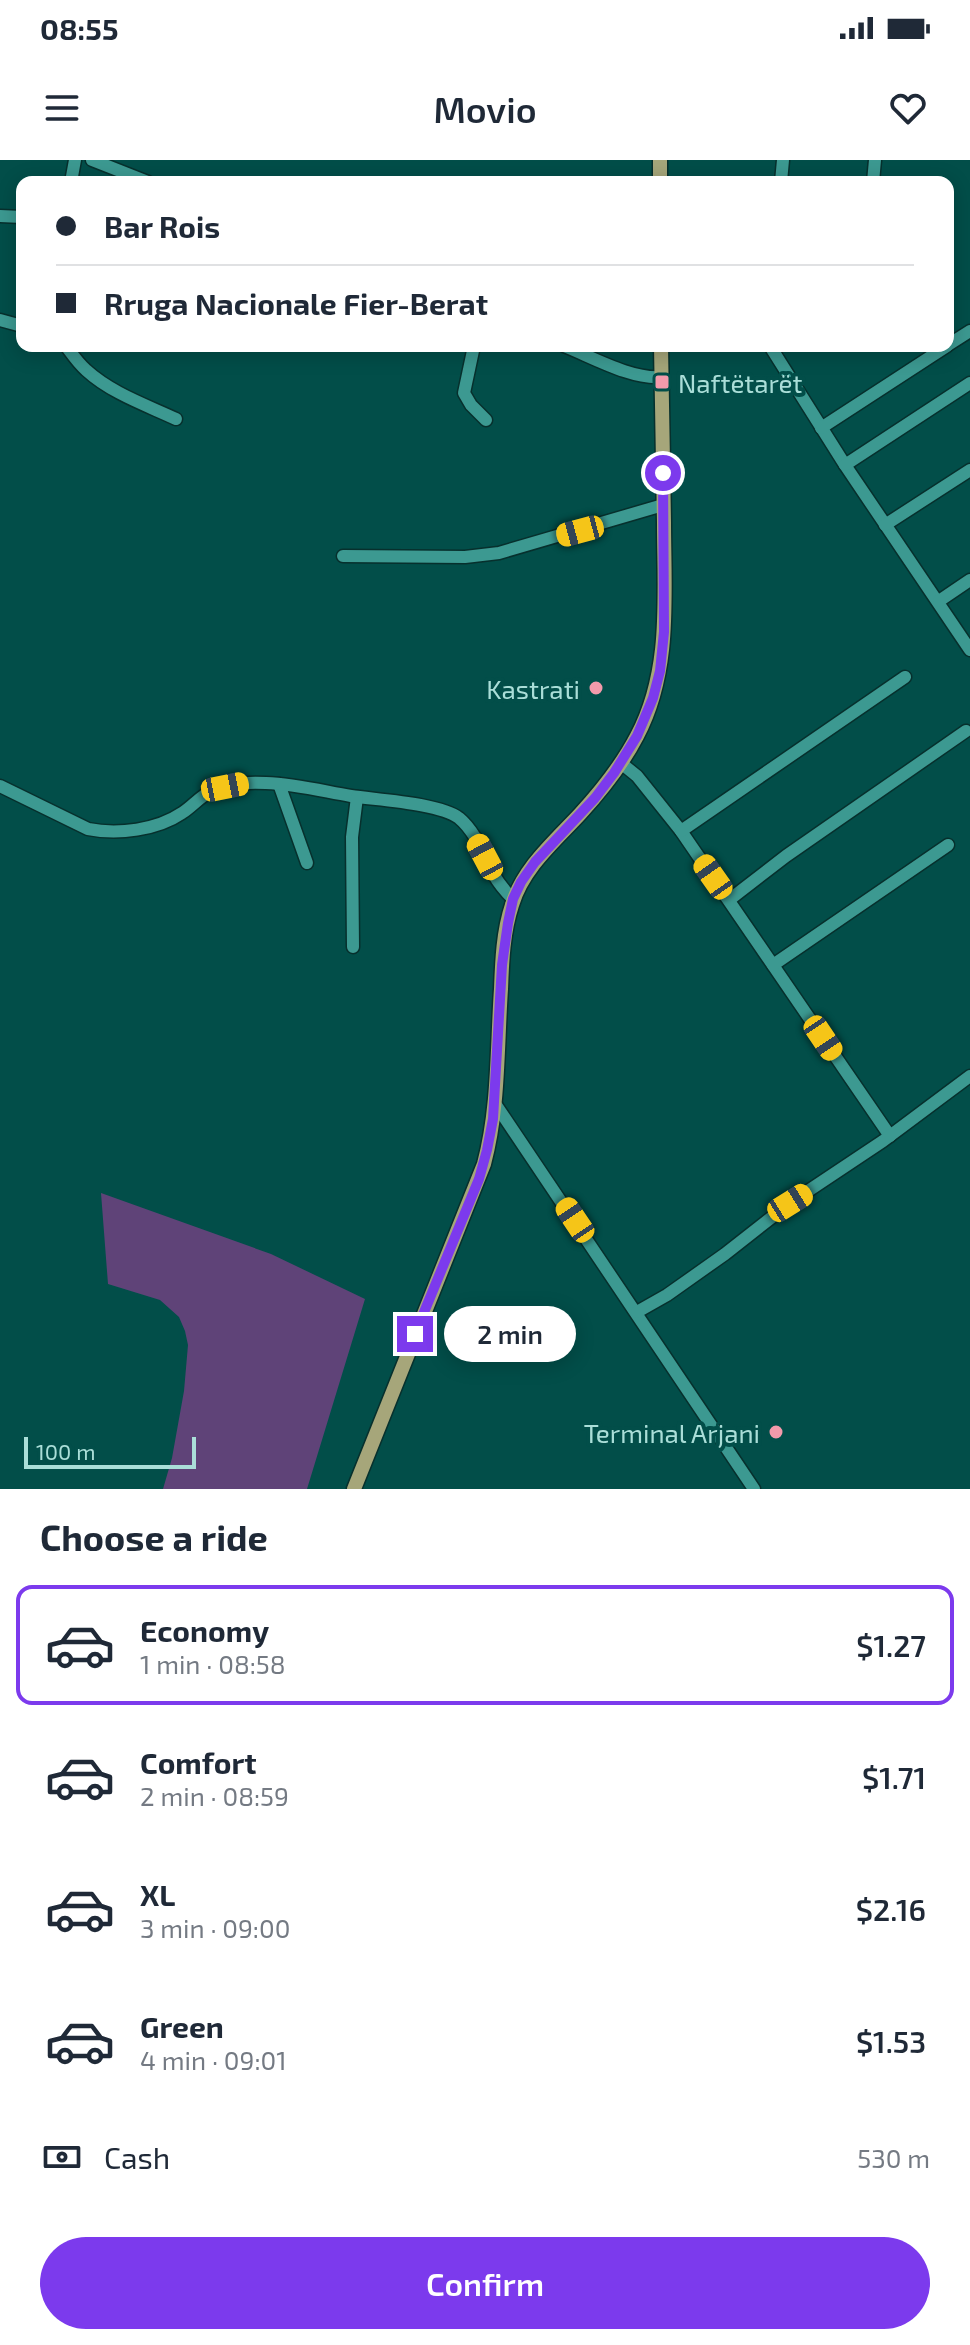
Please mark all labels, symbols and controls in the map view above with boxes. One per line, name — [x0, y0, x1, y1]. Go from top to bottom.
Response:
text: 08:55 — [40, 10, 118, 46]
icon: menu — [40, 86, 84, 130]
icon: heart — [886, 86, 930, 130]
text: Movio — [433, 87, 537, 130]
text: Bar Rois — [104, 208, 220, 244]
text: Rruga Nacionale Fier-Berat — [104, 285, 488, 321]
place label: Naftëtarët — [678, 367, 803, 398]
marker: Naftëtarët — [653, 373, 671, 391]
route start — [645, 455, 681, 491]
car — [554, 513, 606, 549]
place label: Kastrati — [486, 673, 580, 704]
marker: Kastrati — [587, 679, 605, 697]
car — [199, 771, 251, 803]
car — [463, 830, 507, 884]
car — [689, 850, 737, 904]
car — [800, 1011, 846, 1065]
car — [763, 1180, 817, 1226]
car — [552, 1193, 598, 1247]
callout: 2 min — [443, 1306, 575, 1362]
route end — [397, 1316, 433, 1352]
text: 2 min — [477, 1318, 543, 1349]
place label: Terminal Arjani — [584, 1417, 760, 1448]
marker: Terminal Arjani — [767, 1423, 785, 1441]
scale bar — [24, 1433, 196, 1469]
text: 100 m — [36, 1438, 95, 1464]
text: Choose a ride — [40, 1515, 268, 1558]
icon: car — [44, 1609, 116, 1681]
text: Economy — [140, 1612, 269, 1648]
text: $1.27 — [856, 1627, 926, 1663]
text: 1 min · 08:58 — [140, 1648, 286, 1679]
icon: car — [44, 1741, 116, 1813]
text: Comfort — [140, 1744, 257, 1780]
text: $1.71 — [862, 1759, 926, 1795]
text: 2 min · 08:59 — [140, 1780, 289, 1811]
icon: car — [44, 1873, 116, 1945]
text: XL — [140, 1876, 175, 1912]
text: $2.16 — [856, 1891, 926, 1927]
text: 3 min · 09:00 — [140, 1912, 290, 1943]
icon: car — [44, 2005, 116, 2077]
text: Green — [140, 2008, 224, 2044]
text: $1.53 — [856, 2023, 926, 2059]
text: 4 min · 09:01 — [140, 2044, 287, 2075]
icon: cash — [40, 2135, 84, 2179]
text: Cash — [104, 2139, 170, 2175]
text: 530 m — [857, 2142, 930, 2173]
button: Confirm — [40, 2237, 930, 2329]

